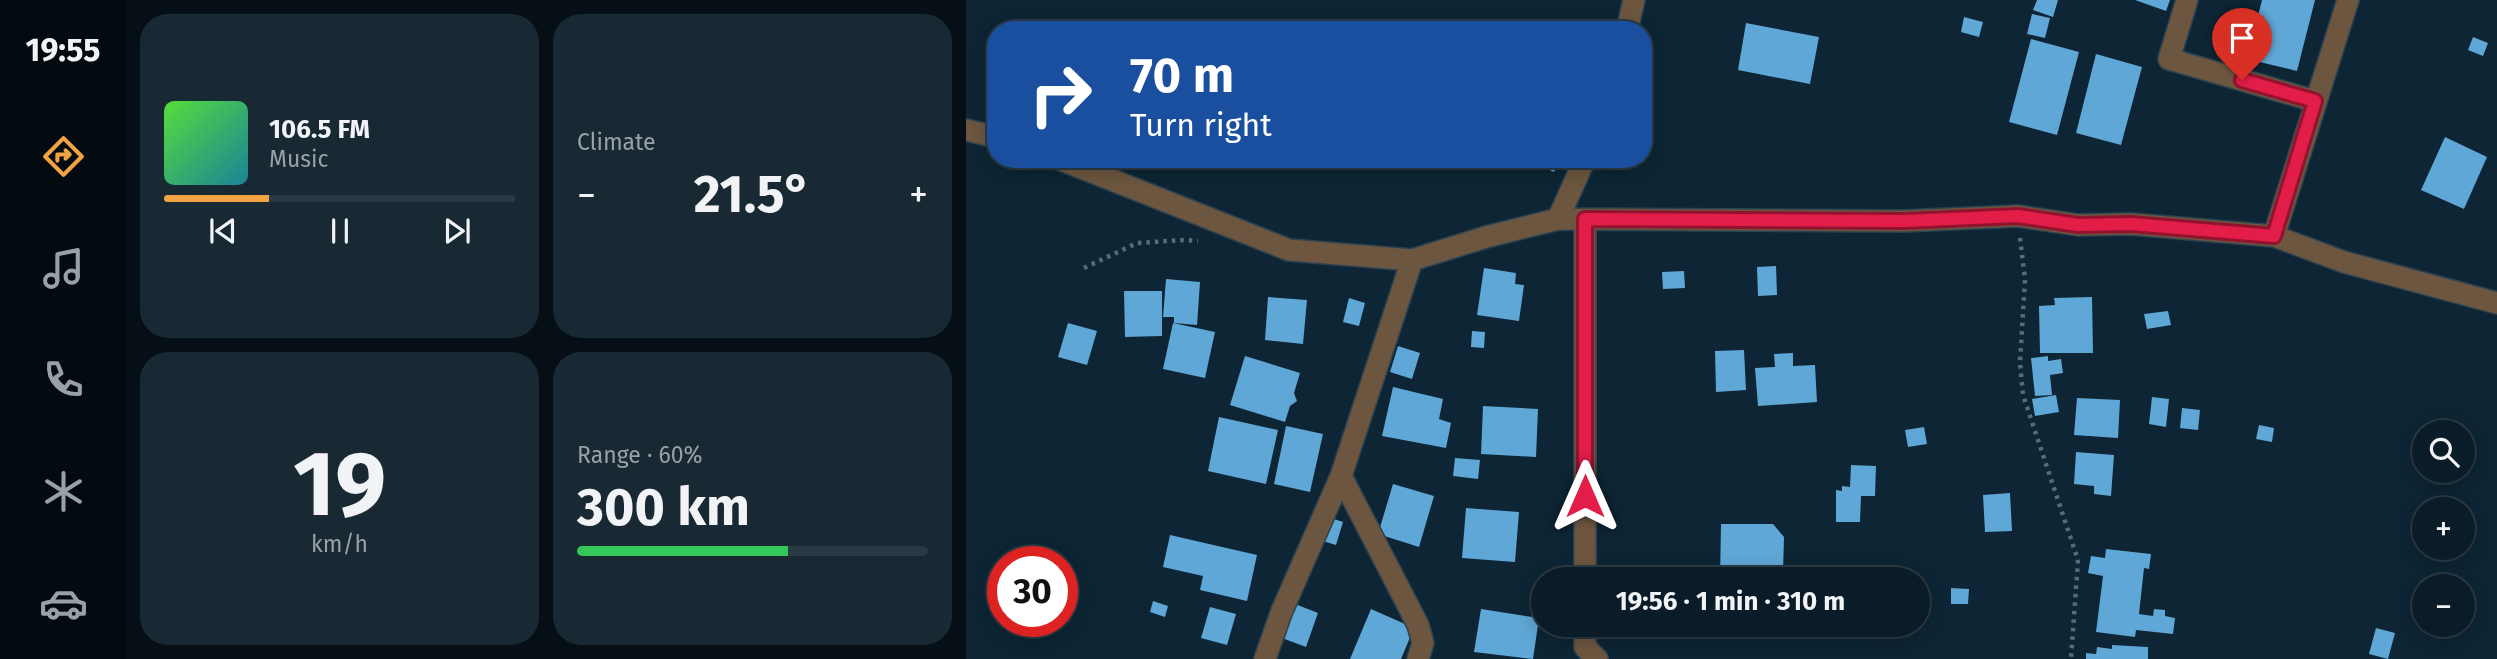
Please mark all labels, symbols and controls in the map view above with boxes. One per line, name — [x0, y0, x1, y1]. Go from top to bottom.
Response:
pin — [2212, 8, 2272, 80]
icon: arrive — [2223, 19, 2261, 57]
text: 19:55 — [26, 31, 100, 69]
text: 70 m — [1130, 46, 1234, 105]
icon: right — [1015, 49, 1106, 140]
text: Turn right — [1130, 106, 1272, 144]
text: 106.5 FM — [269, 114, 370, 145]
text: Climate — [577, 128, 656, 156]
icon: directions — [39, 132, 88, 181]
text: Music — [269, 145, 329, 173]
text: 21.5° — [694, 163, 811, 226]
text: − — [577, 172, 596, 218]
text: + — [909, 172, 928, 218]
icon: previous — [204, 212, 242, 250]
icon: pause — [321, 212, 359, 250]
icon: next — [438, 212, 476, 250]
icon: music — [39, 244, 88, 293]
icon: phone — [39, 355, 88, 404]
map controls — [2412, 420, 2475, 637]
button: search — [2412, 420, 2475, 483]
text: 19 — [293, 430, 386, 539]
text: Range · 60% — [577, 441, 703, 469]
position arrow — [1548, 459, 1622, 533]
icon: climate — [39, 467, 88, 516]
text: 300 km — [577, 476, 750, 539]
button: + — [2412, 497, 2475, 560]
text: km/h — [311, 530, 368, 558]
speed limit sign: 30 — [987, 546, 1078, 637]
button: − — [2412, 574, 2475, 637]
icon: car — [39, 579, 88, 628]
text: 19:56 · 1 min · 310 m — [1616, 586, 1845, 617]

